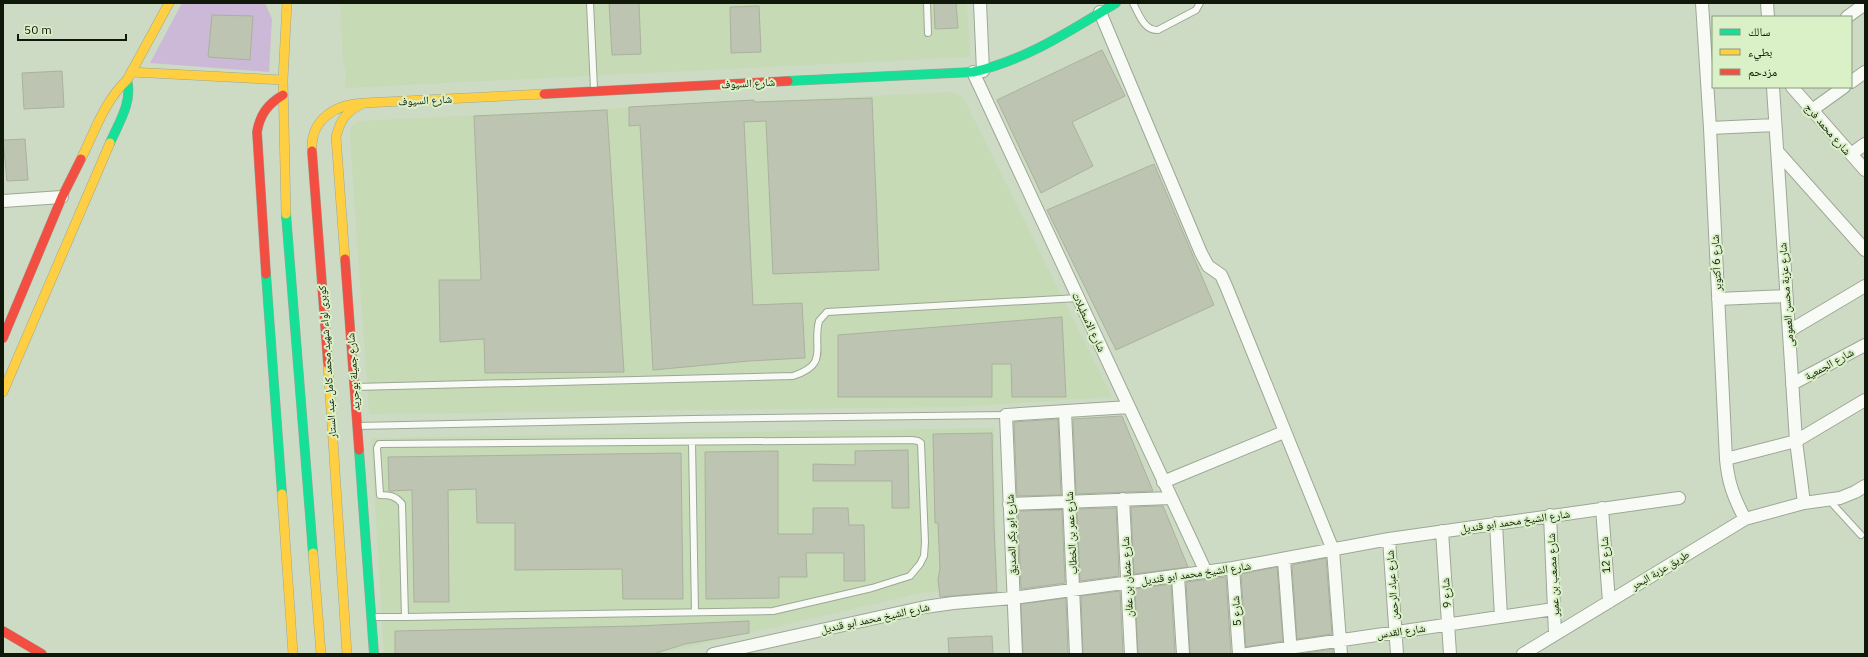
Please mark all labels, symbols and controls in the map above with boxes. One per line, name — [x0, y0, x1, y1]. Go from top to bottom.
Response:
scale bar — [18, 16, 126, 42]
legend — [1712, 16, 1852, 88]
text: 50 m — [24, 22, 52, 37]
text: سالك — [1748, 24, 1770, 39]
text: بطيء — [1748, 44, 1772, 62]
text: مزدحم — [1748, 64, 1777, 80]
street label: شارع السيوف — [721, 75, 775, 91]
street label: شارع السيوف — [398, 92, 452, 108]
street label: شارع محمد فرج — [1802, 100, 1854, 158]
street label: شارع 6 أكتوبر — [1708, 234, 1725, 293]
street label: شارع عزبة محسن العمومى — [1775, 242, 1797, 348]
street label: كوبرى لواء شهيد محمد كامل عبد الستار — [315, 285, 339, 440]
street label: شارع الاسطبلات — [1069, 290, 1109, 354]
street label: شارع جميلة بوحريد — [343, 333, 363, 411]
street label: شارع الجمعية — [1802, 345, 1856, 383]
street label: شارع عمر بن الخطاب — [1062, 491, 1080, 575]
street label: شارع ابو بكر الصديق — [1003, 494, 1019, 576]
street label: شارع الشيخ محمد ابو قنديل — [1459, 506, 1571, 536]
street label: شارع مصعب بن عمير — [1544, 533, 1562, 618]
street label: شارع عثمان بن عفان — [1118, 536, 1136, 618]
street label: شارع 12 — [1597, 536, 1613, 574]
street label: طريق عزبة البحر — [1627, 547, 1692, 593]
street label: شارع عباد الرحمن — [1383, 550, 1401, 620]
street label: شارع الشيخ محمد ابو قنديل — [1140, 558, 1252, 588]
street label: شارع 9 — [1438, 577, 1454, 609]
street label: شارع 5 — [1228, 595, 1244, 627]
street label: شارع الشيخ محمد ابو قنديل — [819, 600, 931, 636]
street label: شارع القدس — [1376, 621, 1426, 641]

